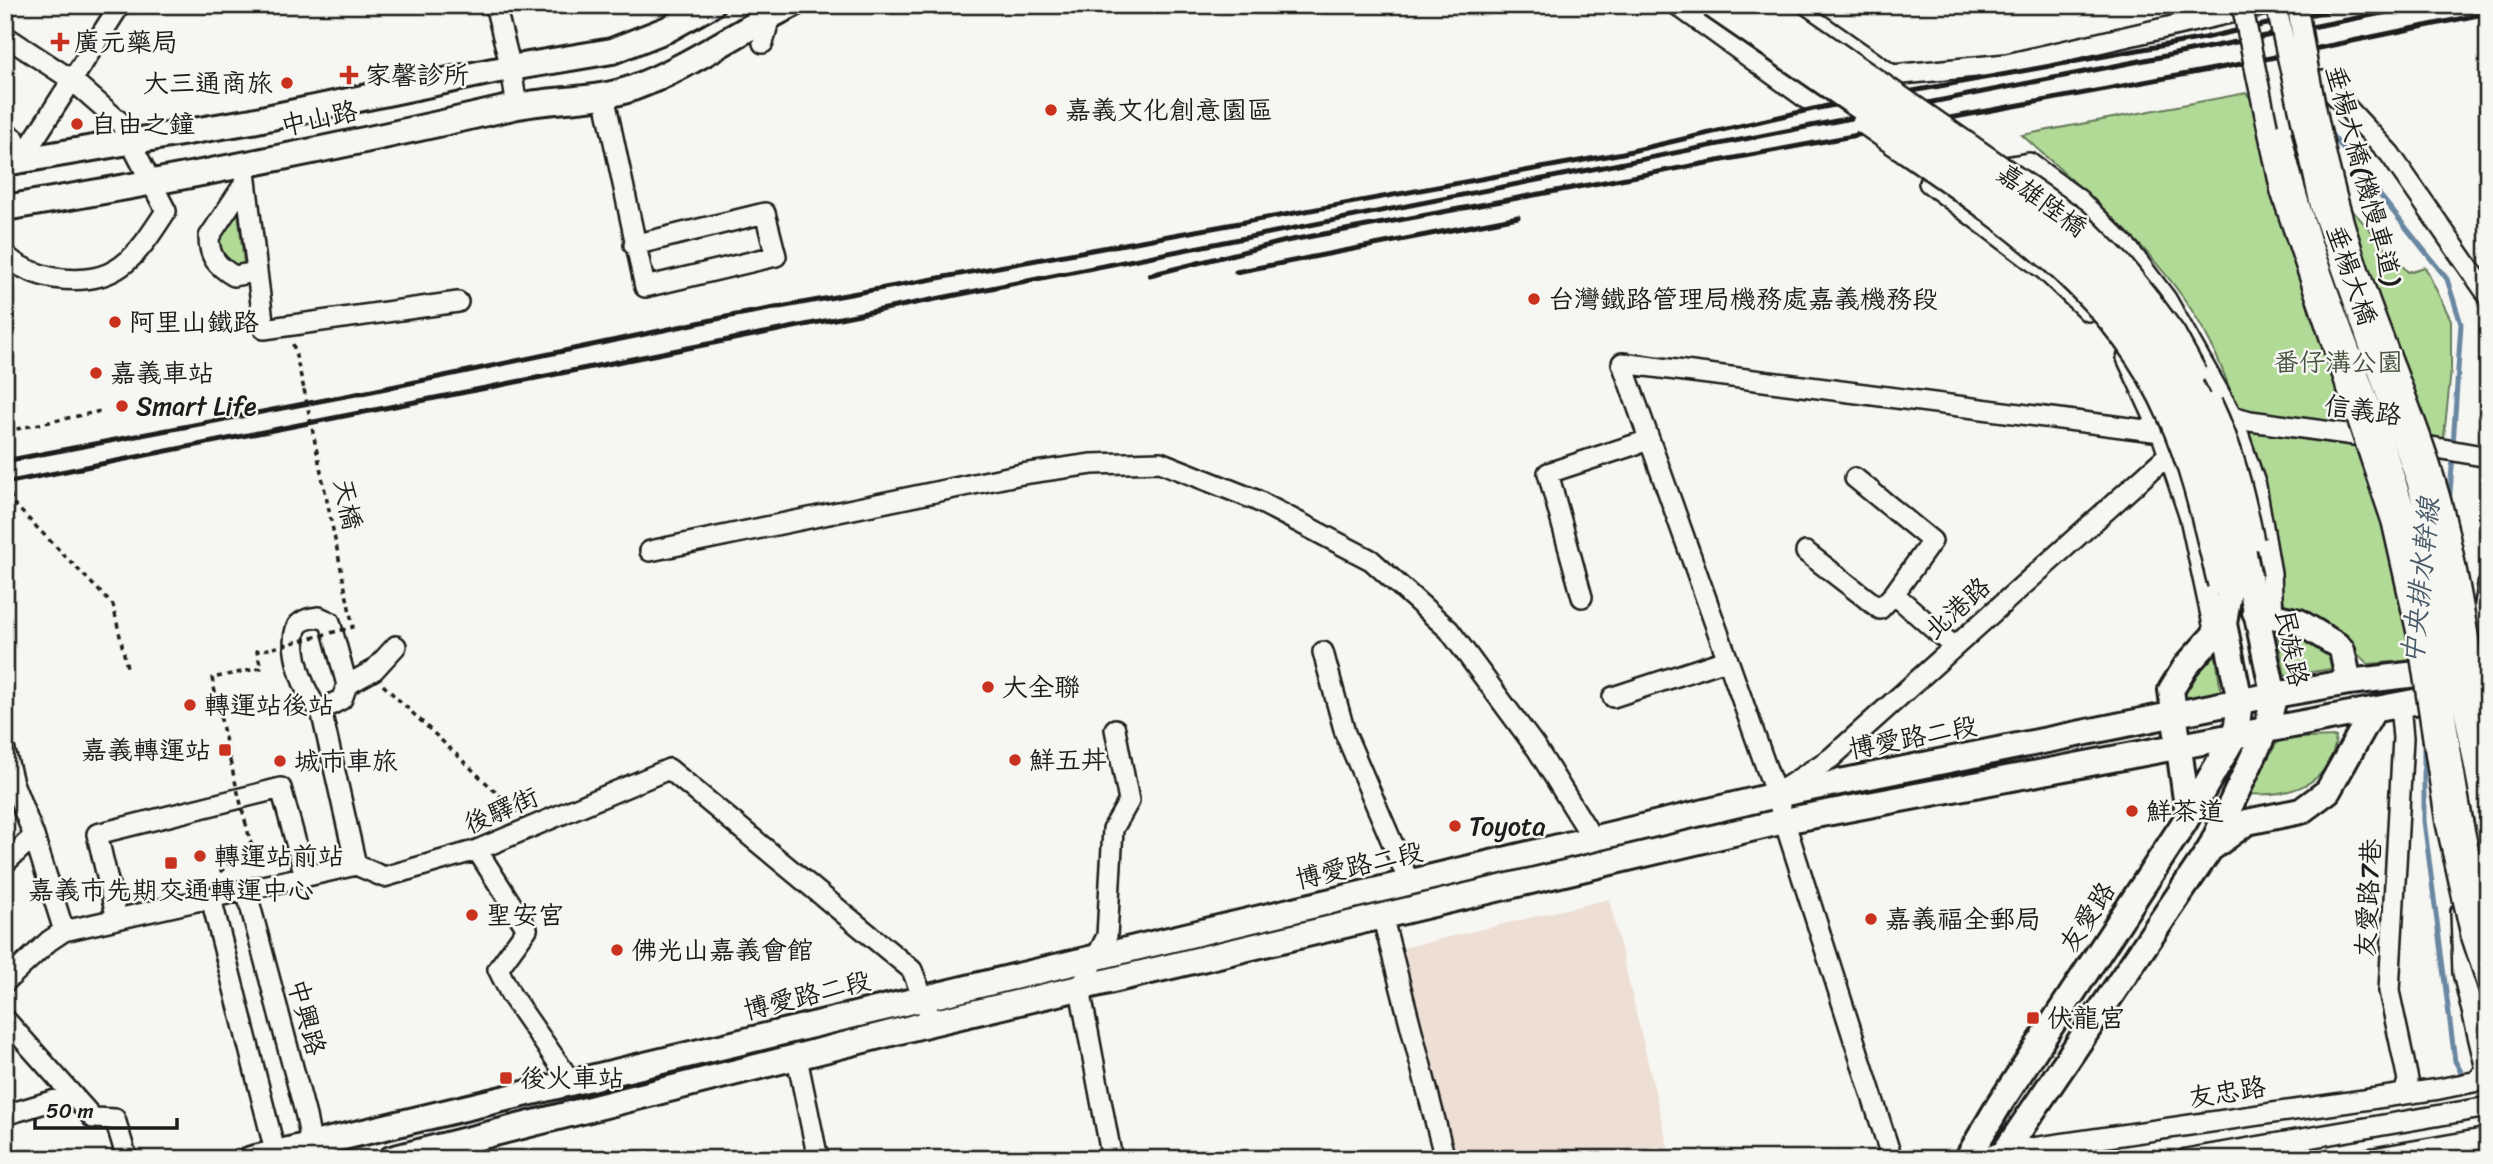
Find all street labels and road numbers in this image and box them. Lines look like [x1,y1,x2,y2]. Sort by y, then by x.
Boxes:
street label: 垂楊大橋(機慢車道) [2320,62,2408,288]
street label: 中山路 [276,87,362,149]
street label: 嘉雄陸橋 [1986,151,2098,249]
street label: 垂楊大橋 [2320,221,2384,329]
street label: 信義路 [2321,382,2405,438]
street label: 天橋 [320,474,376,534]
street label: 北港路 [1913,565,2001,651]
street label: 民族路 [2262,605,2322,691]
street label: 博愛路二段 [1845,702,1981,772]
street label: 後驛街 [456,774,546,846]
street label: 博愛路二段 [1290,828,1428,902]
street label: 友愛路7巷 [2342,837,2394,959]
street label: 友愛路 [2046,872,2128,962]
street label: 博愛路二段 [738,957,876,1033]
street label: 中興路 [275,973,339,1061]
street label: 友忠路 [2185,1063,2269,1121]

